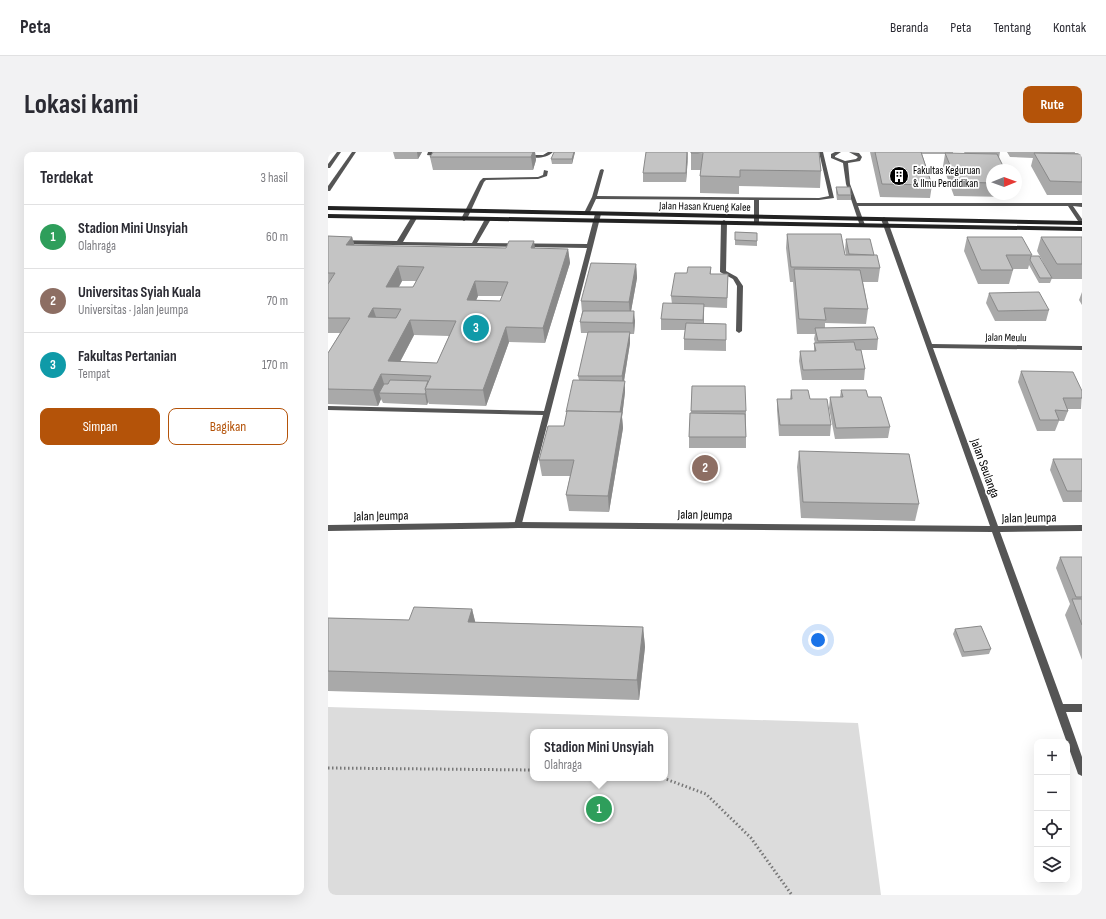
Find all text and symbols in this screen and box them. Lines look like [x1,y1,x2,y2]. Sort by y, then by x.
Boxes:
text: Peta [20,16,51,39]
text: Beranda [890,19,928,36]
text: Peta [950,19,971,36]
text: Tentang [993,19,1031,36]
text: Kontak [1053,19,1086,36]
button: Rute [1023,86,1082,123]
text: Lokasi kami [24,88,138,121]
place label: Fakultas Keguruan & Ilmu Pendidikan [913,164,980,190]
north arrow [986,164,1022,200]
building icon: Fakultas Keguruan & Ilmu Pendidikan [888,165,910,187]
text: Terdekat [40,168,93,188]
text: 3 hasil [260,170,288,186]
street label: Jalan Hasan Krueng Kalee [658,199,751,214]
text: Stadion Mini Unsyiah [78,219,188,238]
text: 1 [50,229,56,245]
text: 60 m [266,229,288,245]
text: Olahraga [78,238,116,254]
text: Universitas Syiah Kuala [78,283,201,302]
text: 2 [50,293,56,309]
text: 70 m [267,293,288,309]
text: Universitas · Jalan Jeumpa [78,302,188,318]
pin: 3 [463,313,489,343]
street label: Jalan Meulu [984,331,1027,344]
text: Fakultas Pertanian [78,347,177,366]
text: 3 [50,357,56,373]
text: 170 m [262,357,288,373]
text: Tempat [78,366,110,382]
button: Simpan [40,408,160,445]
button: Bagikan [168,408,288,445]
street label: Jalan Seulanga [967,436,1003,500]
pin: 2 [692,453,718,483]
street label: Jalan Jeumpa [676,507,733,523]
street label: Jalan Jeumpa [352,508,409,524]
street label: Jalan Jeumpa [1000,510,1057,526]
your location [808,630,828,650]
popup [530,729,668,781]
text: Stadion Mini Unsyiah [544,738,654,757]
map controls [1034,739,1070,883]
button: + [1034,739,1070,775]
text: Olahraga [544,757,582,773]
button: − [1034,775,1070,811]
pin: 1 [586,794,612,824]
button: locate [1034,811,1070,847]
button: layers [1034,847,1070,883]

